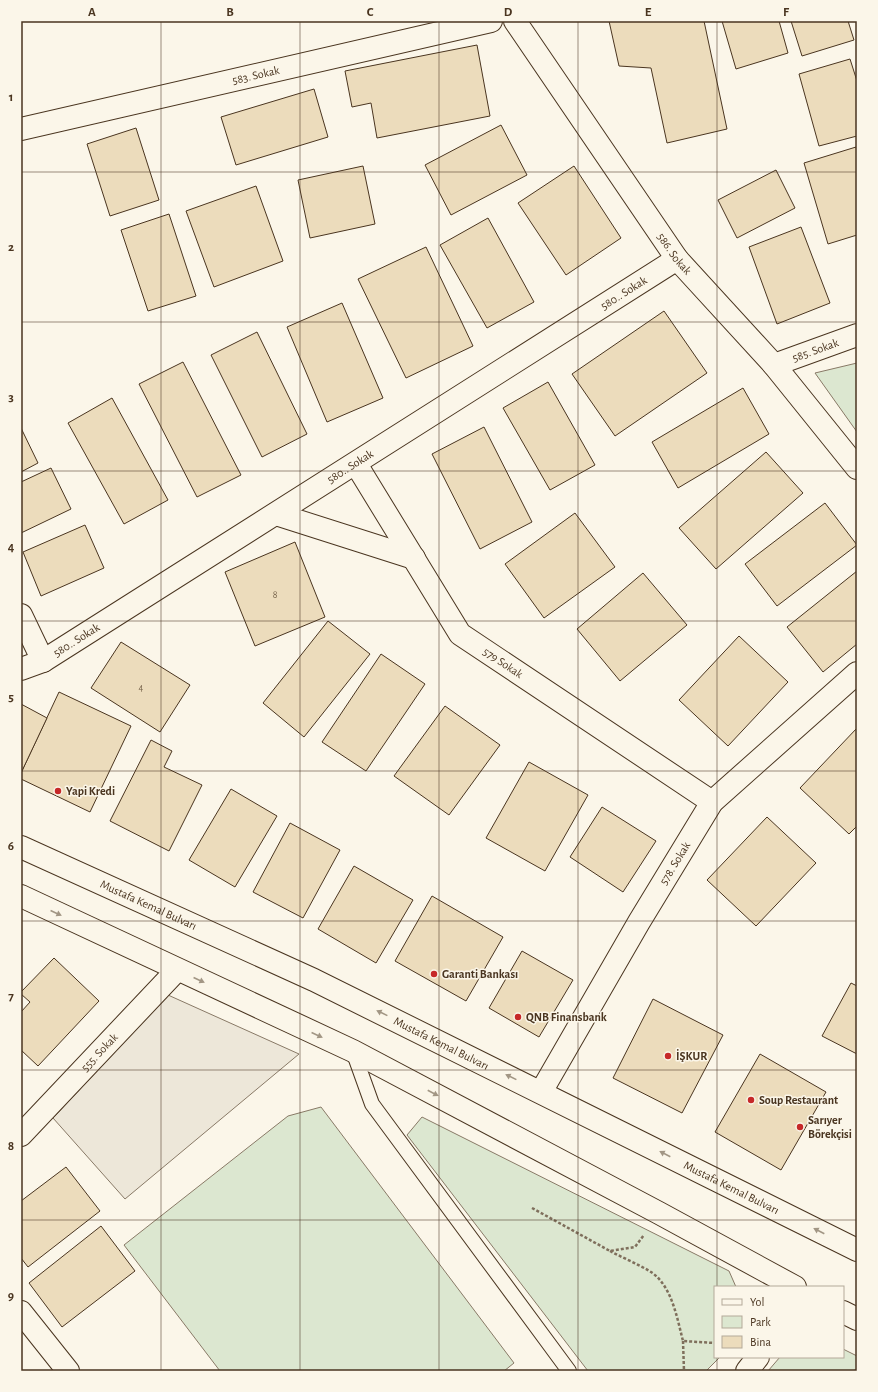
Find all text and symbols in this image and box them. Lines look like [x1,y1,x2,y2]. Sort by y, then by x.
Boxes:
text: A [88,6,96,19]
text: B [226,6,234,19]
text: C [367,6,374,19]
text: D [504,6,513,19]
text: E [645,6,652,19]
text: F [783,6,790,19]
street label: 583. Sokak [231,64,281,86]
text: 1 [9,91,13,104]
street label: 586. Sokak [655,231,694,277]
text: 2 [8,241,14,254]
street label: 580.. Sokak [598,273,649,312]
street label: 585. Sokak [791,336,841,364]
text: 3 [8,391,14,404]
street label: 580.. Sokak [325,447,376,485]
text: 4 [8,541,15,554]
house number: 8 [273,590,278,600]
street label: 580.. Sokak [51,620,102,659]
street label: 579 Sokak [481,645,526,681]
house number: 4 [139,683,144,693]
text: 5 [8,691,14,704]
place label: Yapi Kredi [66,785,115,797]
marker: Yapi Kredi [53,786,63,796]
street label: 578. Sokak [657,839,693,887]
text: 6 [8,840,14,853]
street label: Mustafa Kemal Bulvarı [98,878,199,932]
one-way arrow [51,910,62,916]
place label: Garanti Bankası [442,968,518,980]
marker: Garanti Bankası [429,969,439,979]
one-way arrow [194,977,205,983]
text: 7 [8,990,14,1003]
one-way arrow [376,1010,388,1016]
place label: QNB Finansbank [526,1011,607,1024]
marker: QNB Finansbank [513,1012,523,1022]
street label: Mustafa Kemal Bulvarı [392,1015,491,1072]
street label: 555. Sokak [79,1030,120,1074]
one-way arrow [312,1032,323,1038]
place label: İŞKUR [676,1049,707,1062]
marker: İŞKUR [663,1051,673,1061]
one-way arrow [505,1074,517,1080]
one-way arrow [427,1090,439,1097]
place label: Soup Restaurant [759,1094,838,1106]
marker: Soup Restaurant [746,1095,756,1105]
place label: Sarıyer Börekçisi [808,1114,852,1140]
marker: Sarıyer Börekçisi [795,1122,805,1132]
text: 8 [8,1140,14,1153]
one-way arrow [659,1151,671,1157]
street label: Mustafa Kemal Bulvarı [682,1159,781,1216]
one-way arrow [813,1228,824,1234]
legend [714,1286,844,1358]
text: 9 [8,1290,14,1303]
text: Yol [750,1296,764,1308]
text: Park [750,1316,771,1328]
text: Bina [750,1336,772,1348]

